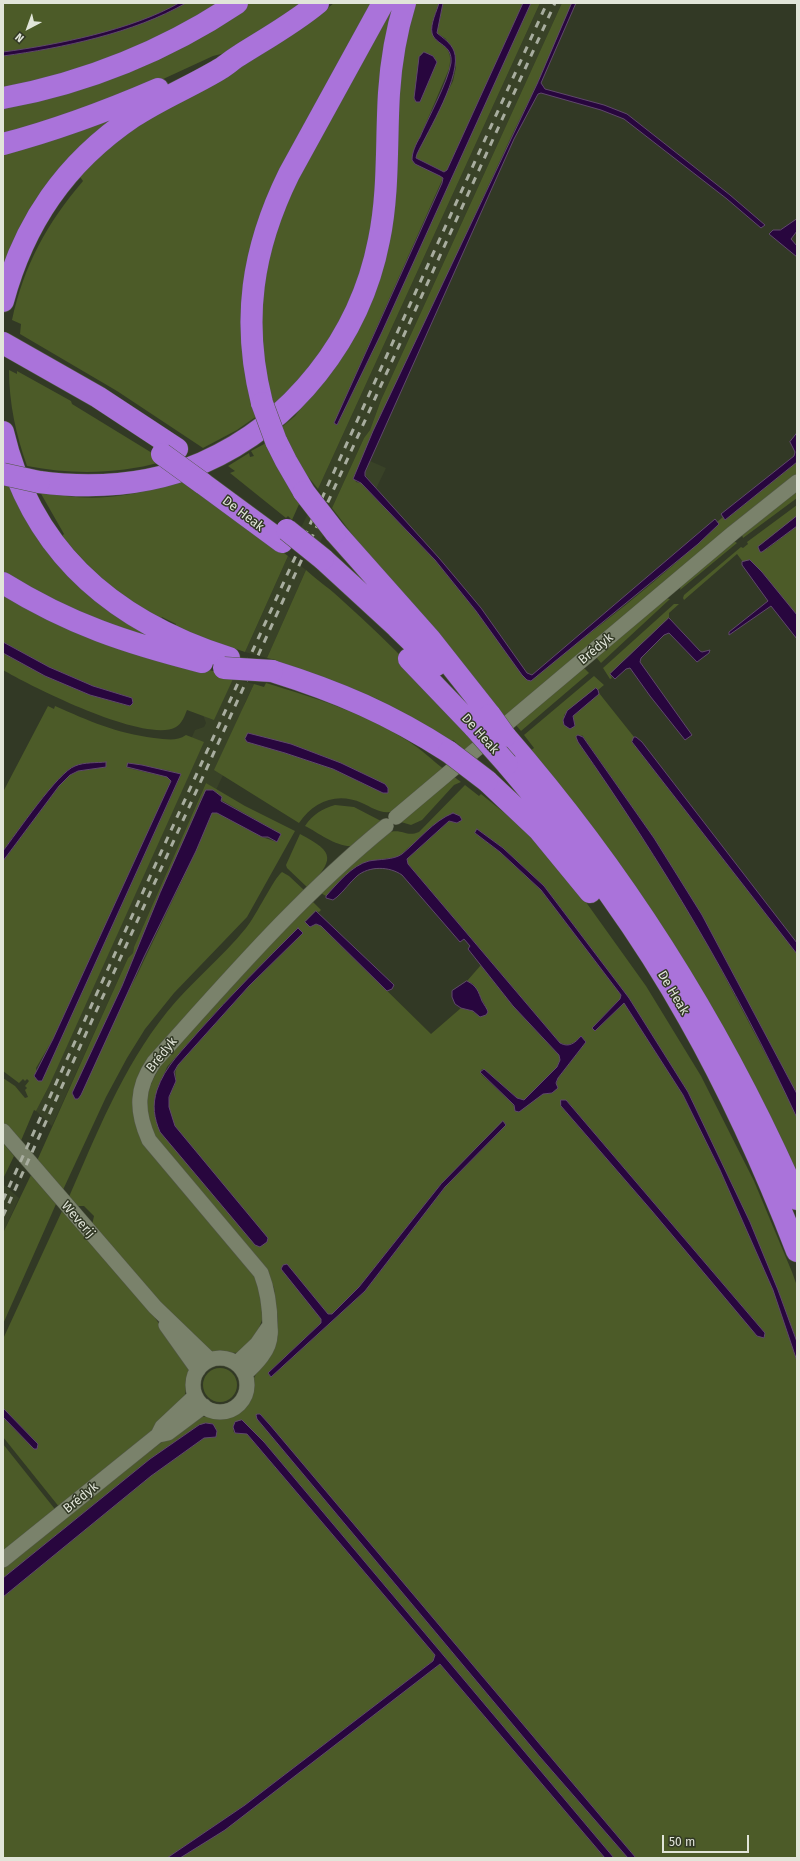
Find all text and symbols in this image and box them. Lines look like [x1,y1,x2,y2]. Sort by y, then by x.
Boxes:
north arrow [8,8,48,48]
text: N [13,30,27,45]
street label: De Heak [219,493,267,535]
street label: Brédyk [575,630,617,668]
street label: De Heak [458,711,502,757]
street label: De Heak [654,968,692,1018]
street label: Brédyk [143,1034,181,1076]
street label: Weverij [58,1199,98,1241]
street label: Brédyk [60,1479,102,1517]
scale bar [664,1827,751,1853]
text: 50 m [669,1835,695,1849]

